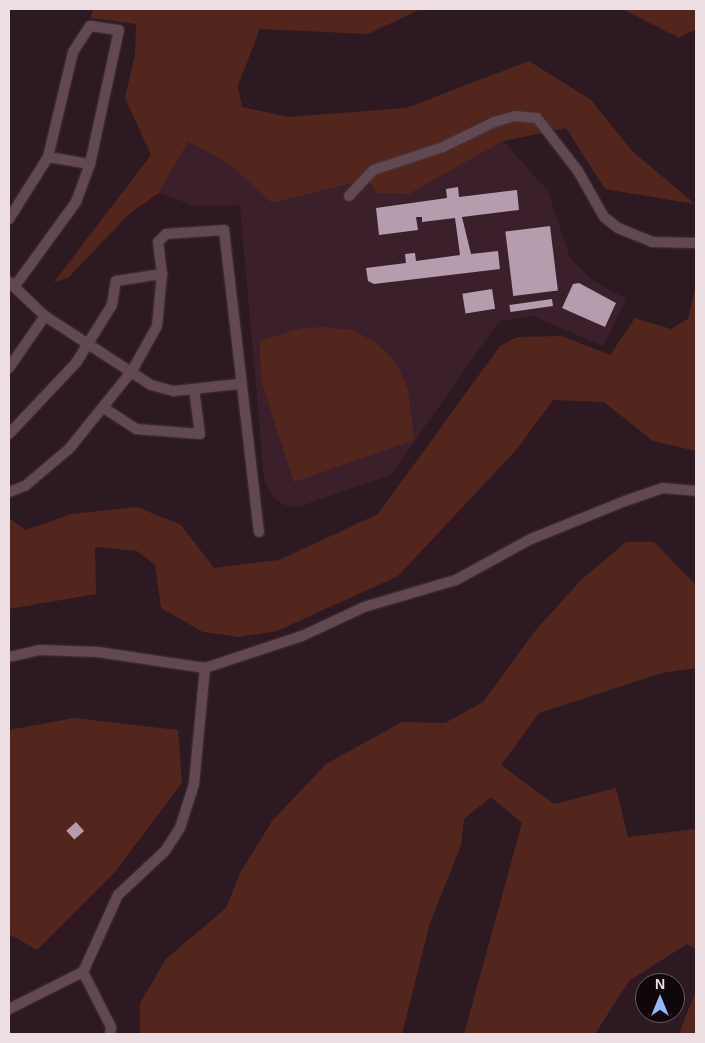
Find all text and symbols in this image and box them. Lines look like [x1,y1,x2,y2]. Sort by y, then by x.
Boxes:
north arrow [635,973,685,1023]
text: N [655,976,665,992]

